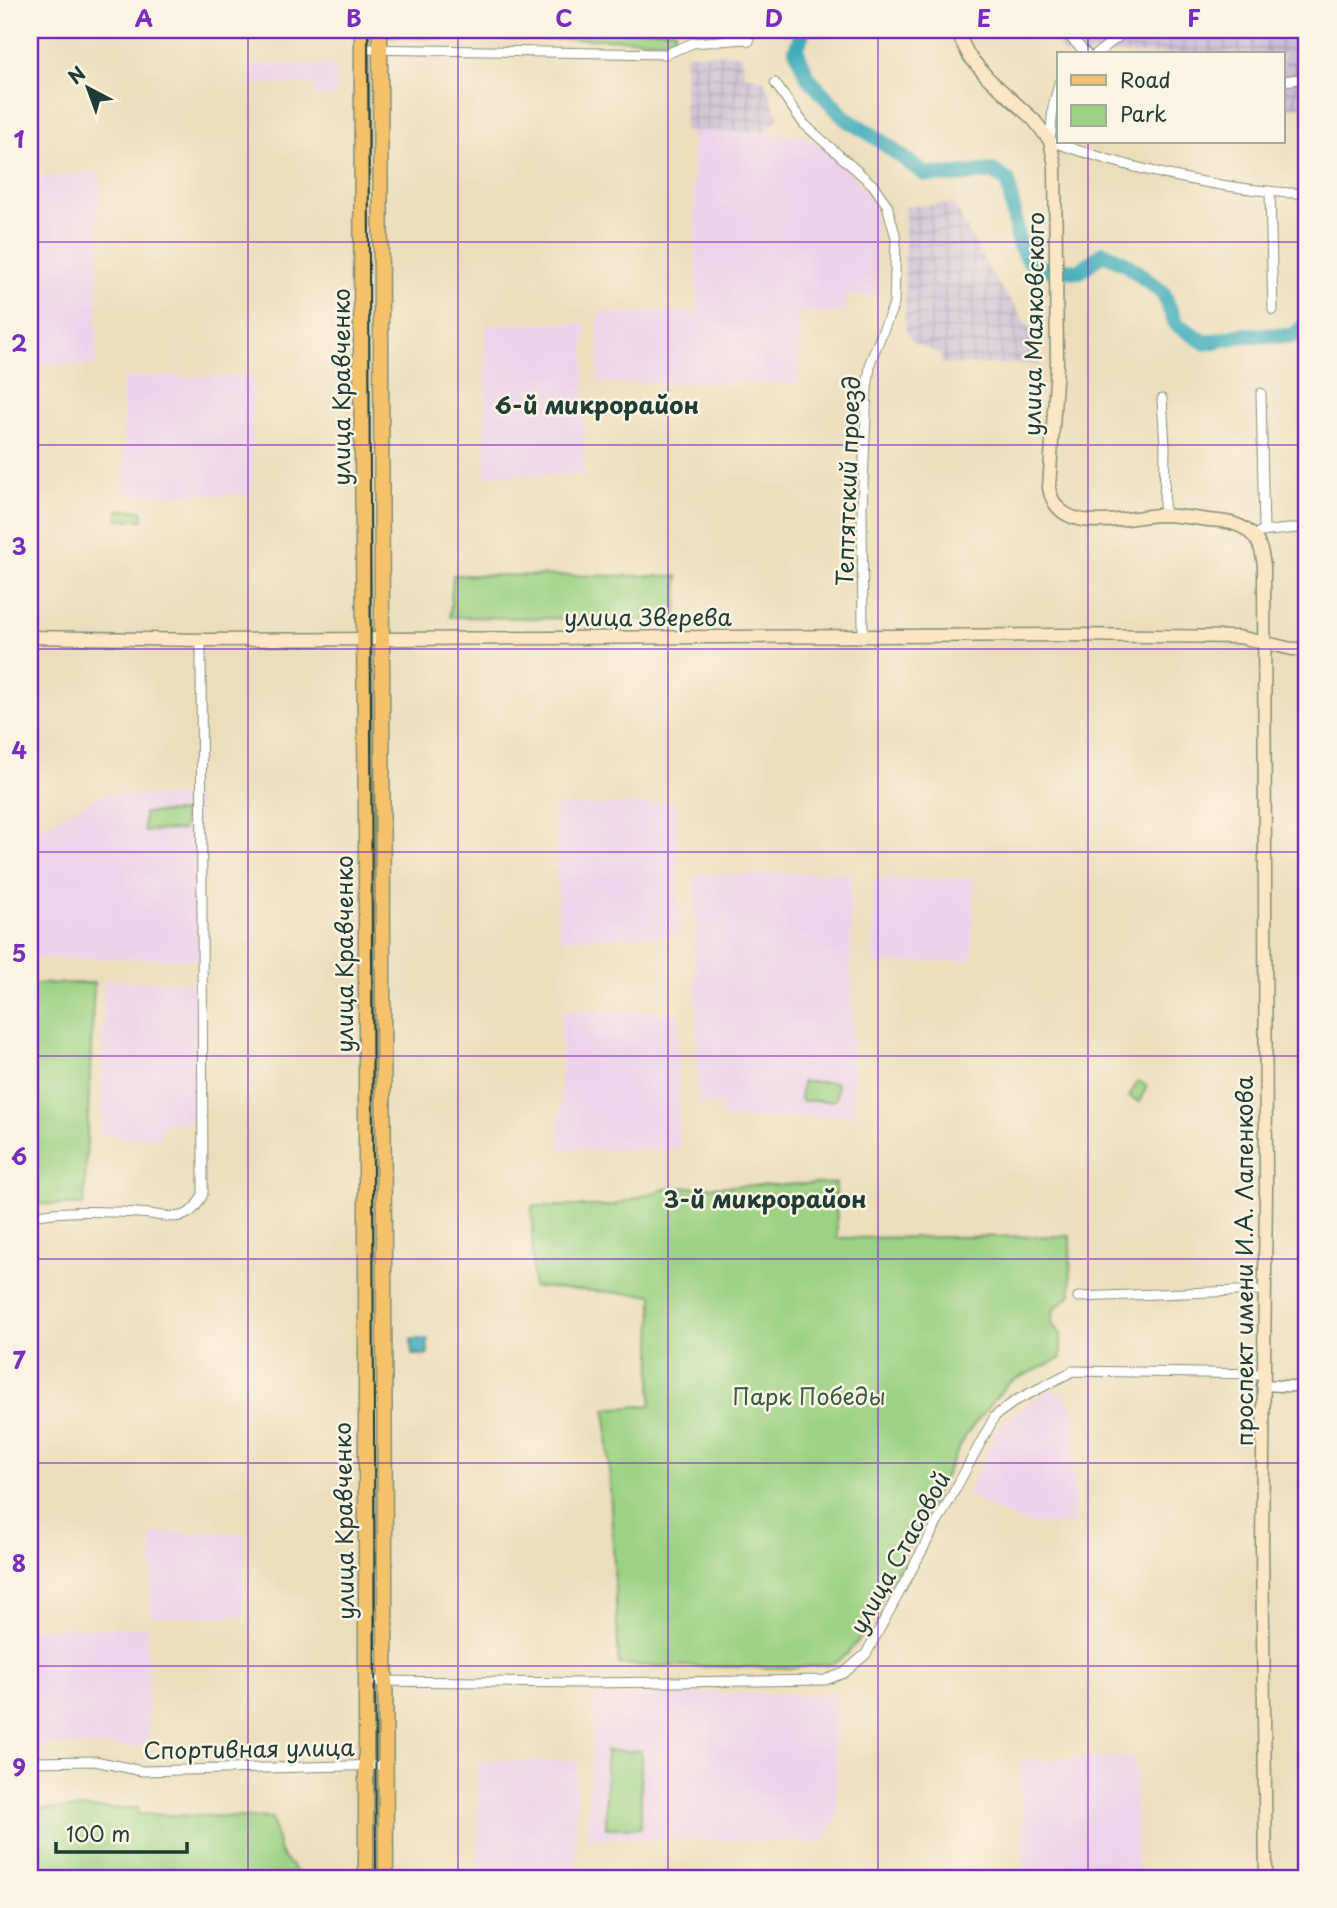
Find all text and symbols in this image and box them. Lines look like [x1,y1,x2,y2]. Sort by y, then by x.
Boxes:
text: A [135,0,153,35]
text: B [346,0,362,35]
text: C [555,0,573,35]
text: D [765,0,783,35]
text: E [977,0,991,35]
text: F [1187,0,1201,35]
north arrow [52,52,122,122]
legend [1057,52,1284,144]
text: N [61,59,91,90]
text: Road [1120,63,1171,95]
text: Park [1120,97,1167,129]
text: 1 [14,121,25,156]
street label: улица Маяковского [1014,212,1052,436]
street label: улица Кравченко [323,288,358,486]
text: 2 [11,325,27,360]
street label: Тептятский проезд [826,375,868,587]
district label: 6-й микрорайон [495,386,699,422]
text: 3 [11,528,27,563]
street label: улица Зверева [564,599,733,634]
text: 4 [11,732,27,767]
street label: улица Кравченко [326,855,361,1053]
text: 5 [12,935,26,970]
street label: проспект имени И.А. Лапенкова [1226,1075,1261,1446]
text: 6 [11,1138,27,1173]
district label: 3-й микрорайон [663,1180,867,1216]
text: 7 [12,1342,26,1377]
park label: Парк Победы [732,1378,886,1413]
street label: улица Кравченко [324,1422,362,1620]
street label: улица Стасовой [840,1464,958,1640]
text: 8 [12,1545,26,1580]
street label: Спортивная улица [143,1729,355,1767]
text: 9 [12,1749,26,1784]
scale bar [56,1810,187,1854]
text: 100 m [66,1817,130,1849]

